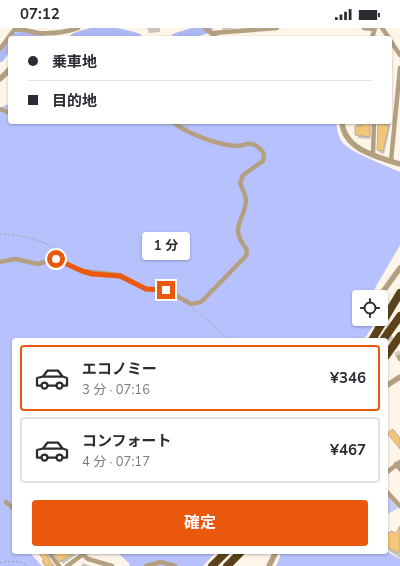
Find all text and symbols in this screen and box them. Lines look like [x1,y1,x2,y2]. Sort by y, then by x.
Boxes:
text: 07:12 [20,4,60,24]
text: 乗車地 [52,52,97,72]
text: 目的地 [52,91,97,111]
callout: 1 分 [142,232,190,260]
text: 1 分 [154,237,178,255]
route start [47,250,65,268]
route end [157,281,175,299]
map controls [352,290,388,326]
button: locate [352,290,388,326]
text: エコノミー [82,359,157,379]
icon: car [34,360,70,396]
text: ¥346 [330,368,366,388]
text: 3 分 · 07:16 [82,381,150,399]
text: コンフォート [82,431,172,451]
icon: car [34,432,70,468]
text: ¥467 [330,440,366,460]
text: 4 分 · 07:17 [82,453,150,471]
button: 確定 [32,500,368,546]

